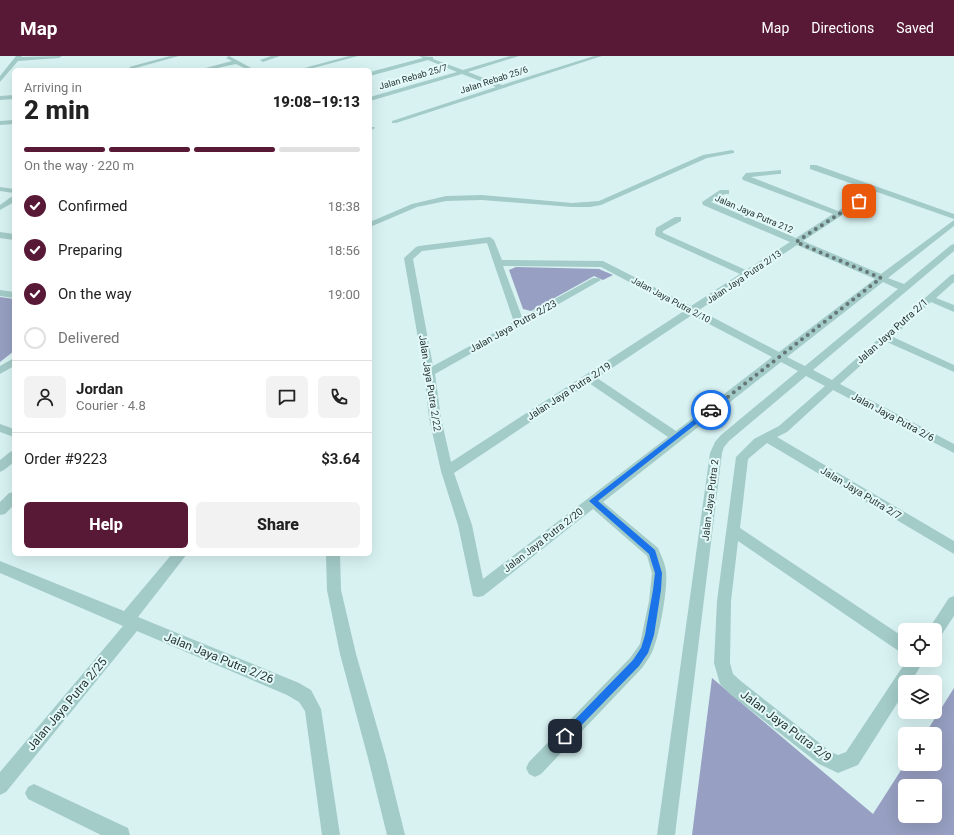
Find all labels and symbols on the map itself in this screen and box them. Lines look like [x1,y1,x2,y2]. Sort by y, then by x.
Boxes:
street label: Jalan Rebab 25/7 [378,62,448,92]
street label: Jalan Rebab 25/6 [459,64,529,96]
pin [842,184,876,218]
street label: Jalan Jaya Putra 212 [713,193,795,235]
street label: Jalan Jaya Putra 2/13 [705,248,783,306]
street label: Jalan Jaya Putra 2/10 [630,275,712,325]
street label: Jalan Jaya Putra 2/1 [854,296,930,366]
street label: Jalan Jaya Putra 2/23 [468,298,558,354]
street label: Jalan Jaya Putra 2/22 [417,334,443,432]
street label: Jalan Jaya Putra 2/19 [525,360,613,422]
courier [691,390,731,430]
street label: Jalan Jaya Putra 2/6 [850,391,936,444]
street label: Jalan Jaya Putra 2 [700,458,721,541]
street label: Jalan Jaya Putra 2/7 [819,465,904,522]
street label: Jalan Jaya Putra 2/20 [501,505,585,574]
street label: Jalan Jaya Putra 2/26 [162,630,276,686]
street label: Jalan Jaya Putra 2/25 [24,654,110,753]
street label: Jalan Jaya Putra 2/9 [738,687,834,765]
pin [548,719,582,753]

